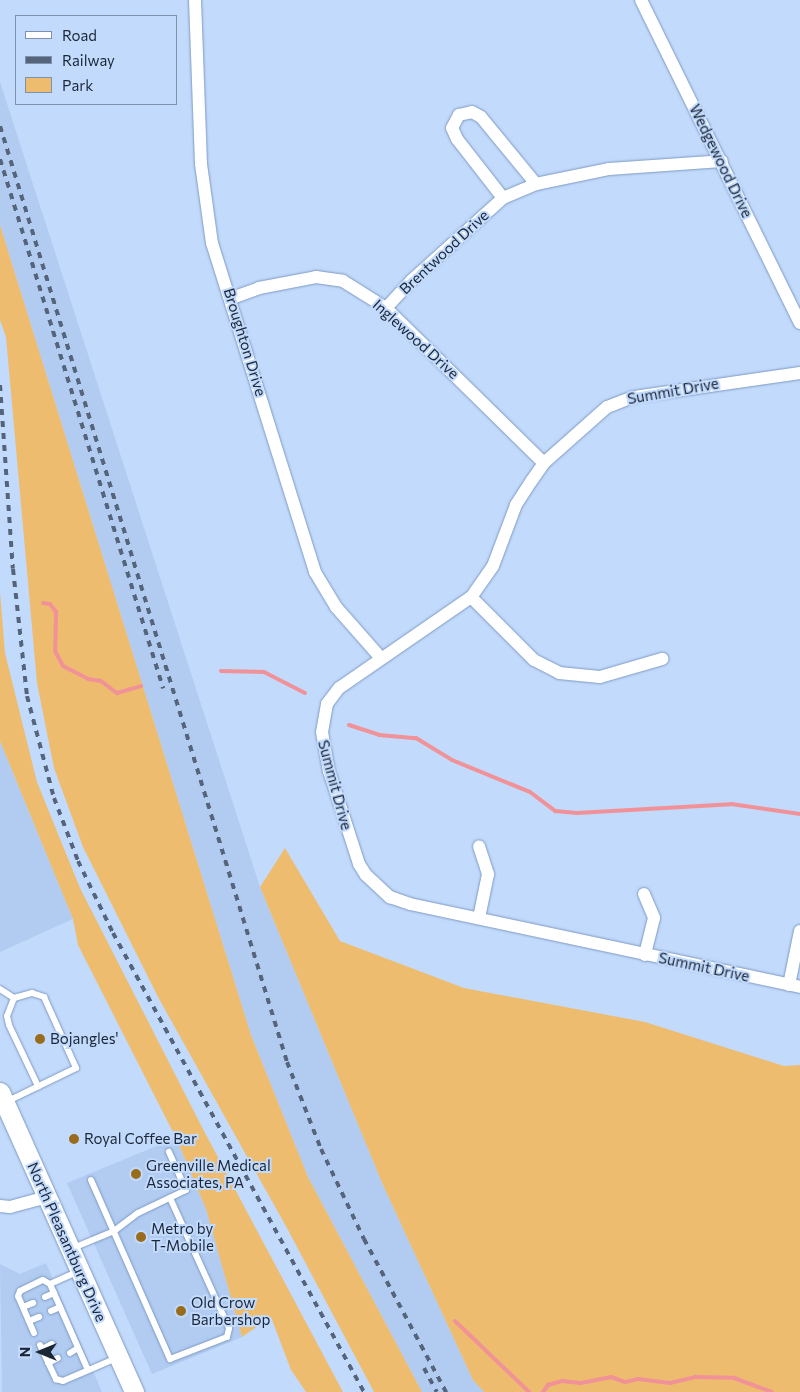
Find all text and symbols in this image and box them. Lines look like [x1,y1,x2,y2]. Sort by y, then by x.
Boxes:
legend [15,15,178,105]
text: Road [62,26,97,44]
text: Railway [62,51,115,69]
text: Park [62,76,93,94]
street label: Wedgewood Drive [686,101,756,221]
street label: Brentwood Drive [396,206,492,298]
street label: Broughton Drive [220,286,270,398]
street label: Inglewood Drive [369,296,463,382]
street label: Summit Drive [626,374,720,408]
street label: Summit Drive [314,738,356,832]
street label: Summit Drive [657,949,751,985]
place label: Bojangles' [50,1030,119,1048]
marker: Bojangles' [34,1033,46,1045]
place label: Royal Coffee Bar [84,1130,197,1148]
marker: Royal Coffee Bar [68,1133,80,1145]
place label: Greenville Medical Associates, PA [146,1156,271,1191]
street label: North Pleasantburg Drive [24,1159,110,1325]
marker: Greenville Medical Associates, PA [130,1168,142,1180]
place label: Metro by T-Mobile [151,1219,214,1254]
marker: Metro by T-Mobile [135,1231,147,1243]
place label: Old Crow Barbershop [191,1293,270,1328]
marker: Old Crow Barbershop [175,1305,187,1317]
north arrow [15,1327,65,1377]
text: N [16,1347,33,1357]

